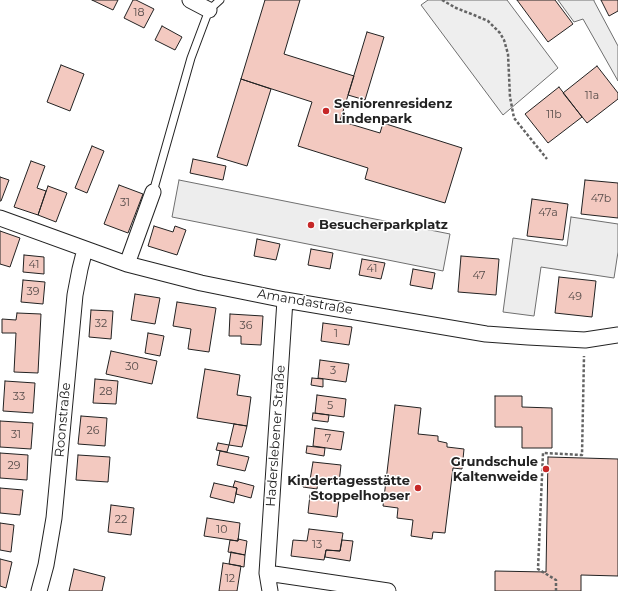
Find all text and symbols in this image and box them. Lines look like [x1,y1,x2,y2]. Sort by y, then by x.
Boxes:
house number: 18 [134,6,144,20]
house number: 11a [585,89,599,103]
place label: Seniorenresidenz Lindenpark [334,96,452,127]
marker: Seniorenresidenz Lindenpark [321,106,331,116]
house number: 11b [546,108,562,122]
house number: 47b [591,192,611,206]
house number: 31 [120,196,130,210]
house number: 47a [538,206,558,220]
place label: Besucherparkplatz [319,217,448,233]
marker: Besucherparkplatz [306,220,316,230]
house number: 41 [29,258,39,272]
house number: 41 [367,262,377,276]
house number: 47 [472,269,486,283]
house number: 39 [27,285,39,299]
street label: Amandastraße [256,286,354,318]
house number: 49 [568,290,582,304]
house number: 32 [95,317,107,331]
house number: 36 [240,319,252,333]
house number: 1 [334,327,338,341]
house number: 30 [125,360,139,374]
house number: 3 [330,364,336,378]
street label: Haderslebener Straße [263,365,289,507]
street label: Roonstraße [52,382,74,458]
house number: 28 [99,385,113,399]
house number: 33 [13,390,25,404]
house number: 5 [327,399,333,413]
house number: 26 [87,424,99,438]
house number: 31 [11,428,21,442]
house number: 7 [325,432,331,446]
place label: Grundschule Kaltenweide [451,454,538,485]
house number: 29 [8,459,20,473]
marker: Grundschule Kaltenweide [541,464,551,474]
place label: Kindertagesstätte Stoppelhopser [287,473,410,504]
marker: Kindertagesstätte Stoppelhopser [413,483,423,493]
house number: 22 [115,513,127,527]
house number: 10 [216,523,228,537]
house number: 13 [312,538,322,552]
house number: 12 [225,572,235,586]

